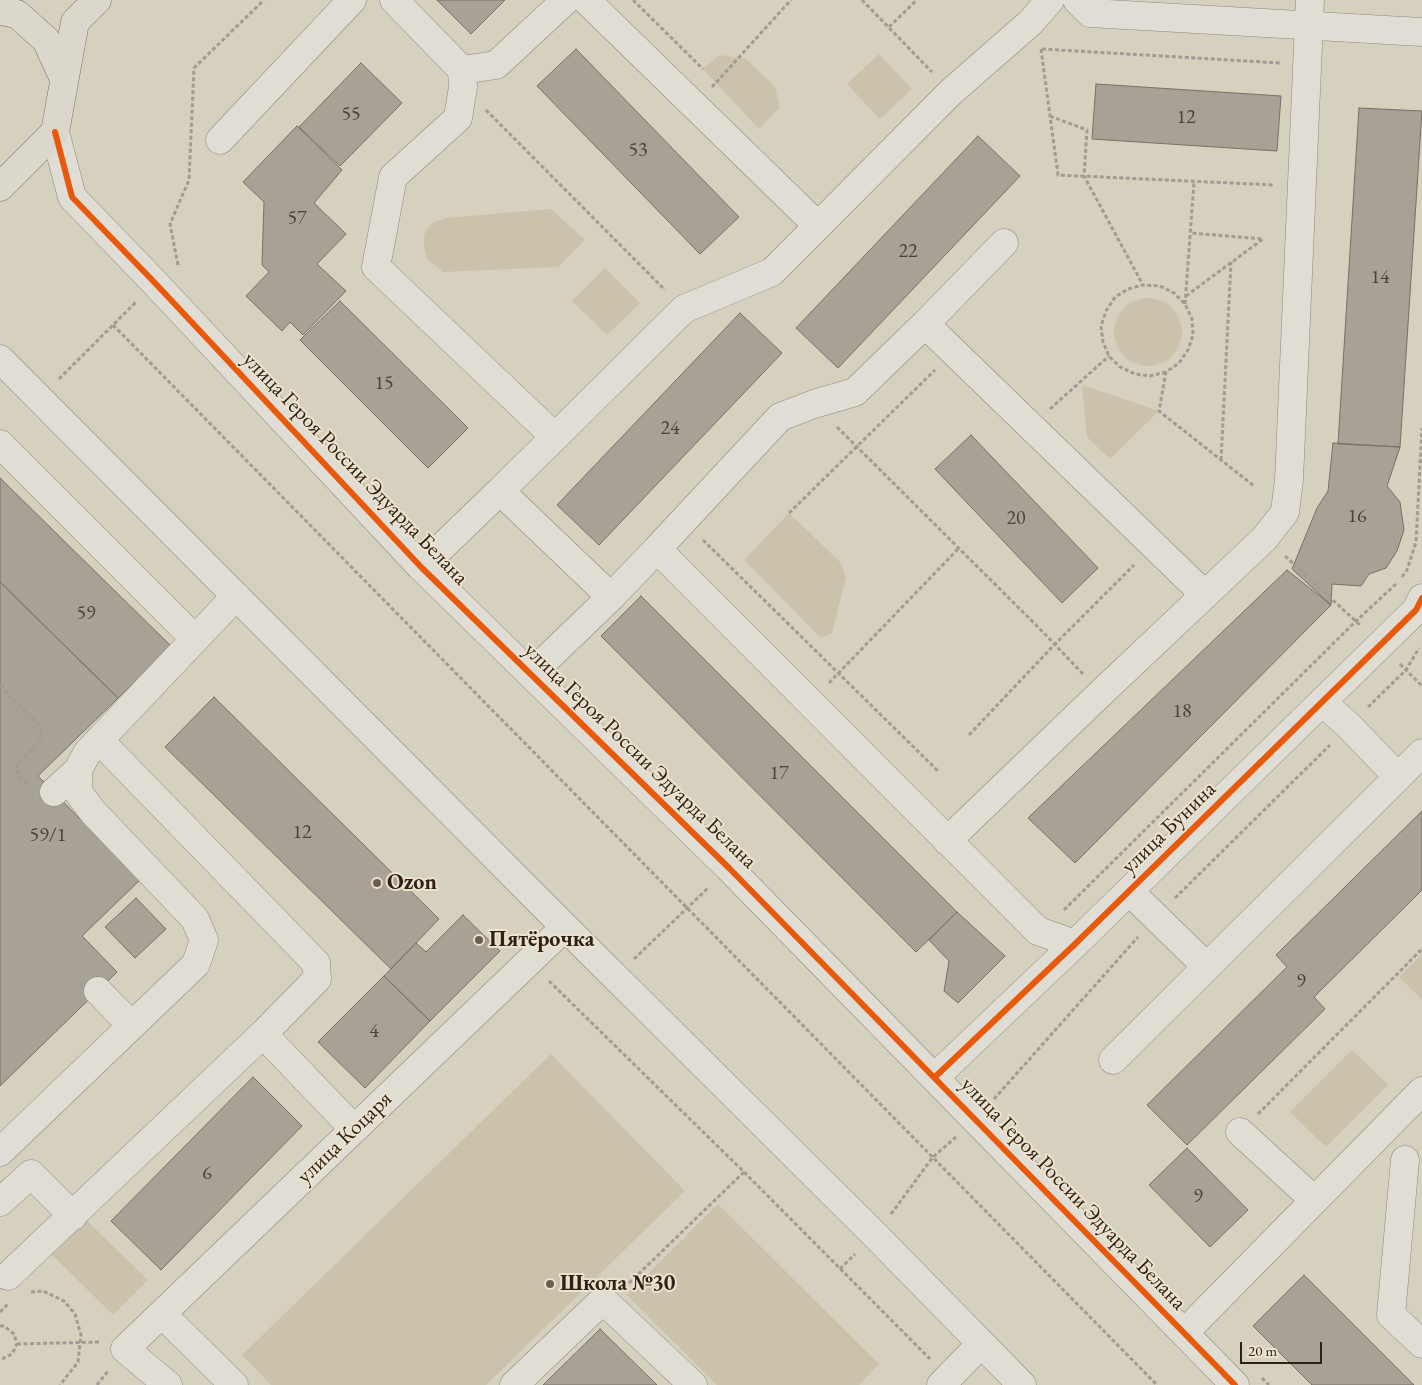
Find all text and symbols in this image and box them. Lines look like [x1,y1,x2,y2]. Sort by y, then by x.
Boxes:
house number: 55 [341,103,361,127]
house number: 12 [1176,106,1196,130]
house number: 53 [628,139,648,163]
house number: 57 [287,207,307,231]
house number: 22 [898,240,918,264]
house number: 14 [1370,266,1390,290]
street label: улица Героя России Эдуарда Белана [237,347,473,591]
house number: 15 [374,372,394,396]
house number: 24 [660,417,680,441]
house number: 16 [1347,505,1367,529]
house number: 20 [1006,507,1026,531]
house number: 59 [76,602,96,626]
street label: улица Героя России Эдуарда Белана [518,638,762,874]
house number: 18 [1172,700,1192,724]
house number: 17 [769,762,789,786]
street label: улица Бунина [1116,776,1222,880]
house number: 12 [292,821,312,845]
house number: 59/1 [30,824,66,848]
place label: Ozon [387,870,437,896]
marker: Ozon [371,877,383,889]
place label: Пятёрочка [489,927,594,953]
marker: Пятёрочка [473,934,485,946]
house number: 9 [1296,970,1306,994]
house number: 4 [369,1020,379,1044]
street label: улица Героя России Эдуарда Белана [955,1072,1191,1316]
street label: улица Коцаря [292,1086,398,1190]
house number: 6 [202,1162,212,1186]
house number: 9 [1193,1185,1203,1209]
place label: Школа №30 [560,1271,675,1297]
marker: Школа №30 [544,1278,556,1290]
scale bar [1242,1332,1324,1364]
text: 20 m [1248,1341,1277,1360]

